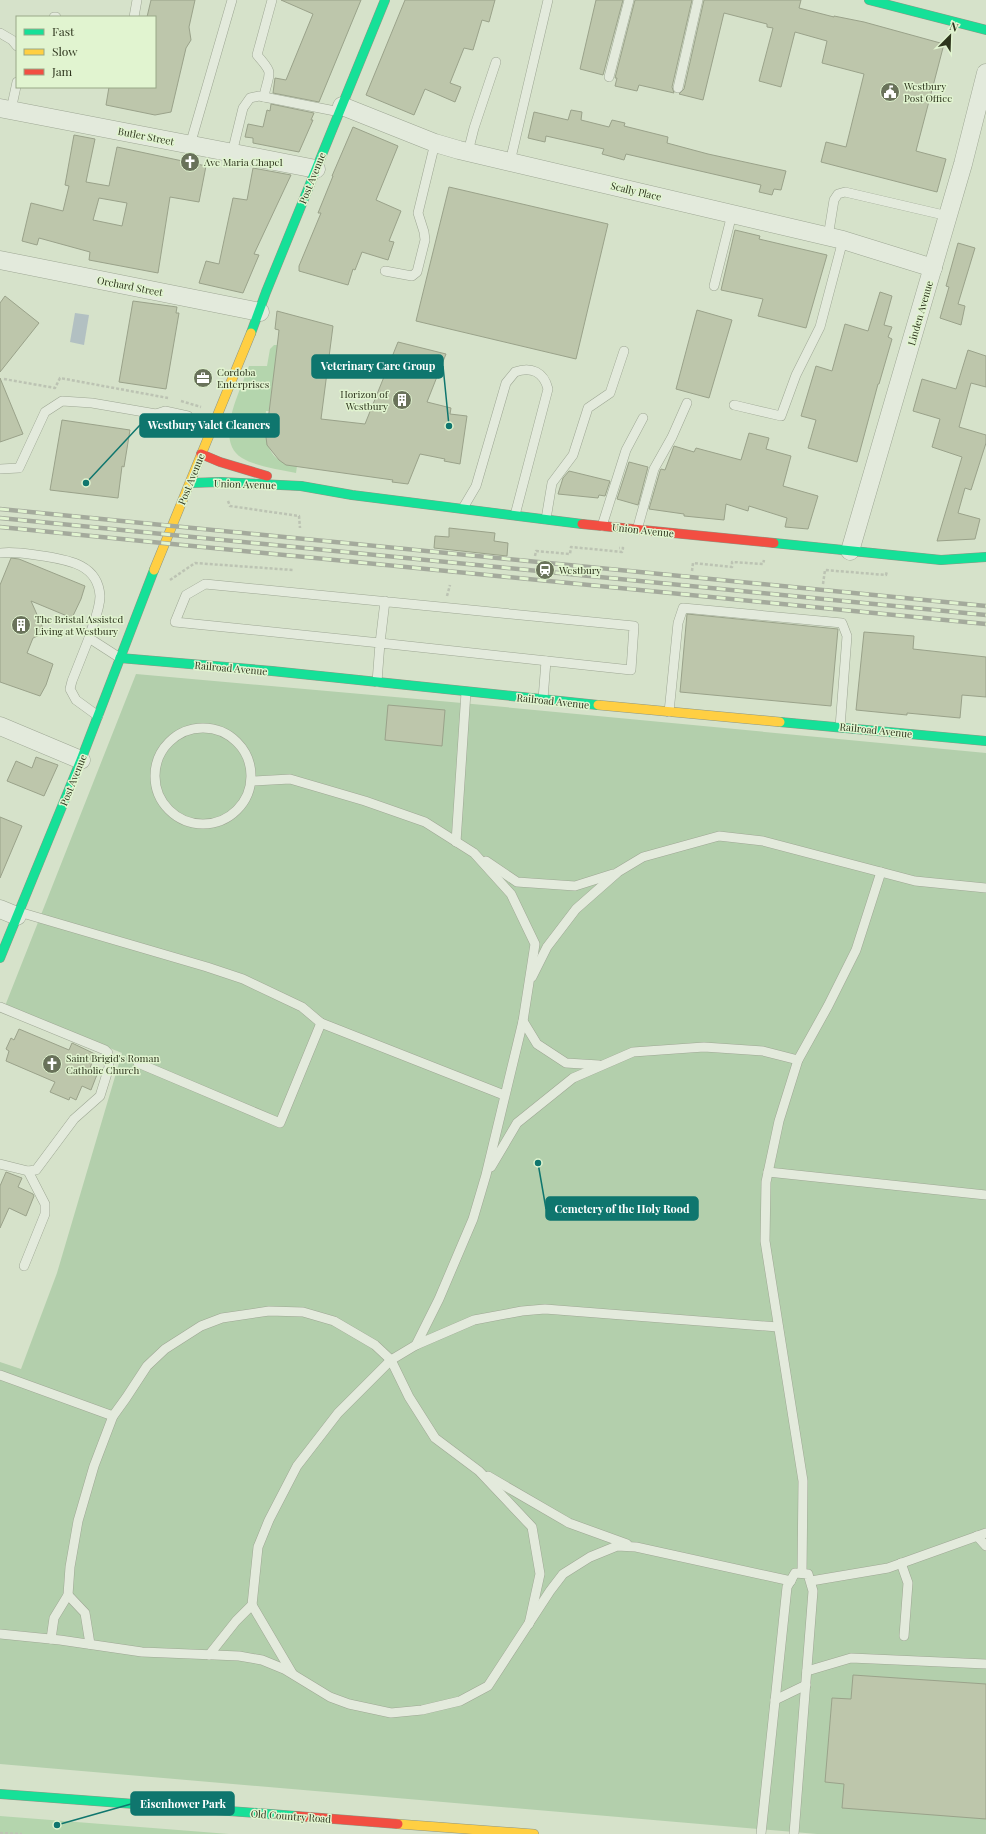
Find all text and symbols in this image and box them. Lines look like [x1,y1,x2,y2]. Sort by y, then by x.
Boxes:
legend [16,16,156,88]
north arrow [930,16,970,56]
text: N [948,18,961,35]
text: Fast [52,23,75,39]
text: Slow [52,43,78,59]
text: Jam [51,63,73,79]
place label: Westbury Post Office [903,79,952,105]
public building icon: Westbury Post Office [879,81,901,103]
street label: Butler Street [117,124,176,148]
street label: Post Avenue [295,150,329,206]
church icon: Ave Maria Chapel [179,151,201,173]
place label: Ave Maria Chapel [203,155,283,169]
street label: Scally Place [609,178,663,204]
street label: Orchard Street [96,273,165,299]
street label: Linden Avenue [904,279,936,347]
callout: Veterinary Care Group [312,355,443,378]
text: Veterinary Care Group [320,358,436,373]
place label: Cordoba Enterprises [217,365,269,391]
office icon: Cordoba Enterprises [192,367,214,389]
place label: Horizon of Westbury [340,387,389,413]
building icon: Horizon of Westbury [391,389,413,411]
callout: Westbury Valet Cleaners [140,414,279,437]
text: Westbury Valet Cleaners [147,417,270,432]
street label: Post Avenue [174,451,208,507]
street label: Union Avenue [214,476,276,492]
street label: Union Avenue [611,520,675,540]
station icon: Westbury [534,559,556,581]
place label: Westbury [558,563,601,577]
place label: The Bristal Assisted Living at Westbury [35,612,123,638]
building icon: The Bristal Assisted Living at Westbury [10,614,32,636]
street label: Railroad Avenue [194,658,268,678]
street label: Railroad Avenue [516,690,590,712]
street label: Railroad Avenue [839,719,913,741]
street label: Post Avenue [56,752,90,808]
place label: Saint Brigid's Roman Catholic Church [66,1051,159,1077]
church icon: Saint Brigid's Roman Catholic Church [41,1053,63,1075]
callout: Cemetery of the Holy Rood [546,1197,698,1220]
text: Cemetery of the Holy Rood [554,1201,690,1216]
callout: Eisenhower Park [131,1792,234,1815]
text: Eisenhower Park [140,1796,226,1811]
street label: Old Country Road [250,1806,332,1826]

